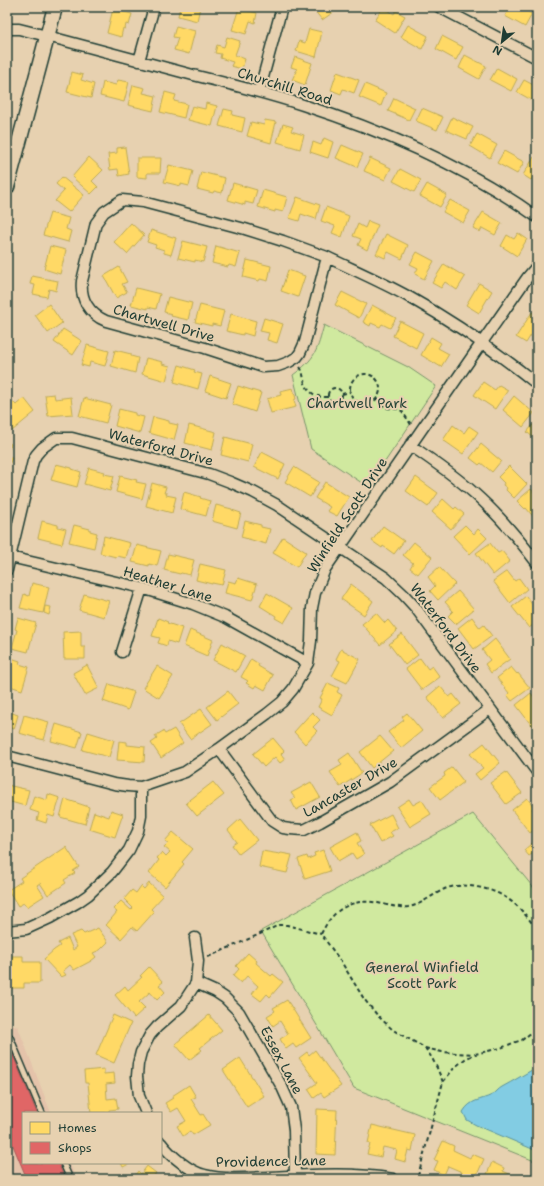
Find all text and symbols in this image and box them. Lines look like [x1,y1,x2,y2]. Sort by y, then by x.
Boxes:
north arrow [482,22,522,62]
text: N [490,41,505,59]
street label: Churchill Road [235,63,335,109]
street label: Chartwell Drive [111,300,217,346]
park label: Chartwell Park [307,394,407,412]
street label: Waterford Drive [107,424,216,470]
street label: Winfield Scott Drive [303,454,391,576]
street label: Heather Lane [121,562,215,606]
street label: Waterford Drive [406,579,486,677]
street label: Lancaster Drive [300,753,400,821]
park label: General Winfield Scott Park [365,958,479,992]
street label: Essex Lane [257,1023,307,1097]
legend [22,1112,162,1164]
text: Homes [58,1120,97,1136]
text: Shops [58,1140,92,1156]
street label: Providence Lane [216,1151,327,1171]

